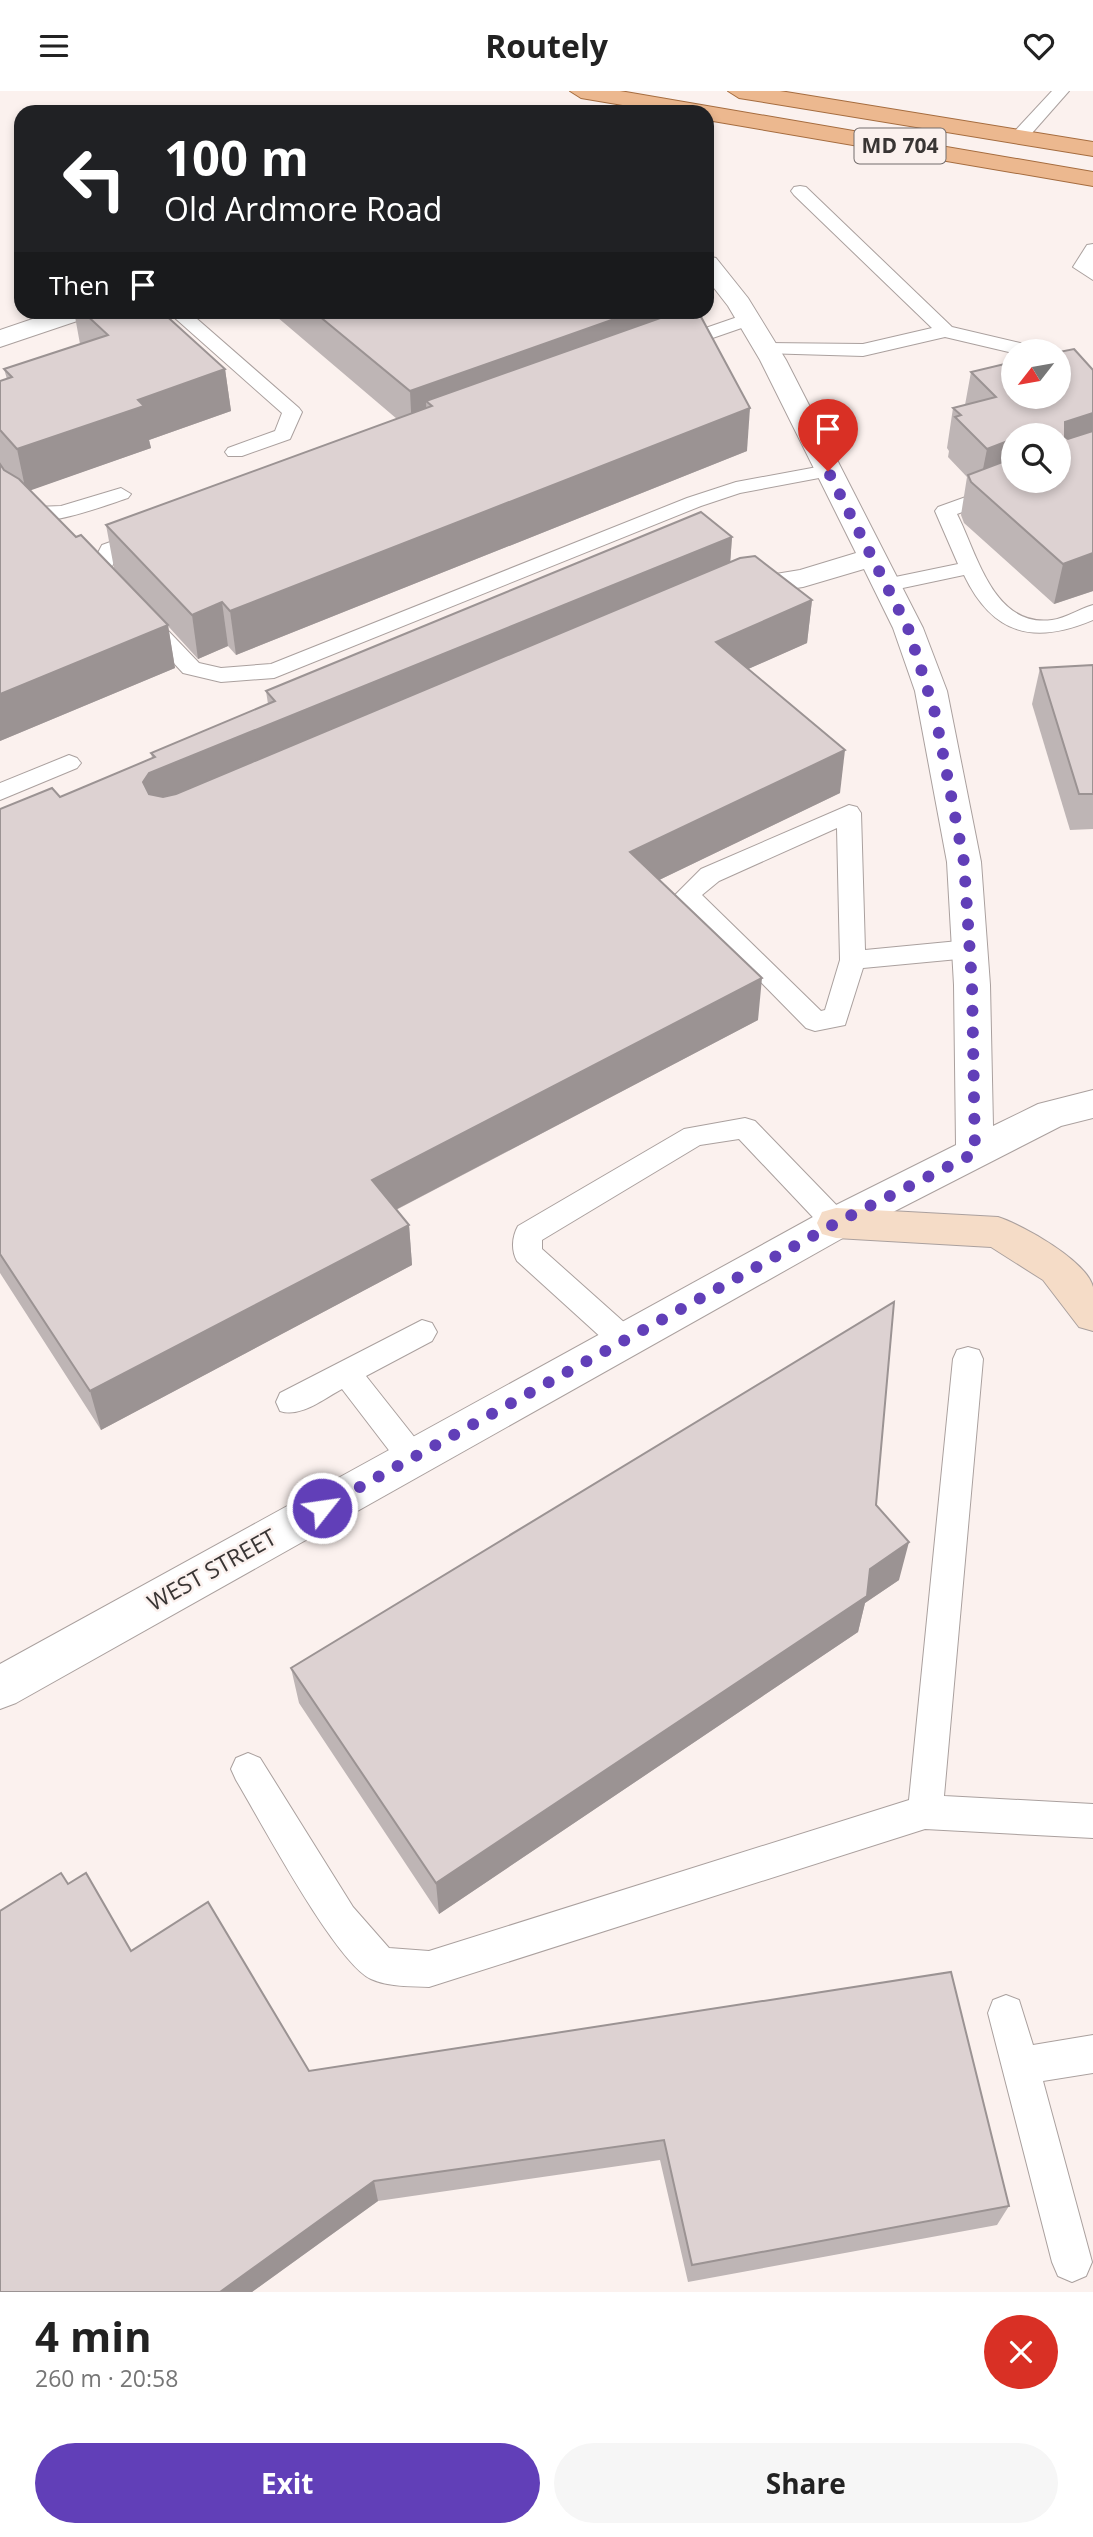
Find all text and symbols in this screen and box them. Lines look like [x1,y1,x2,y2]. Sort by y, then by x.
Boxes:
text: Routely [485,24,608,67]
icon: menu [35,27,73,65]
icon: heart [1020,27,1058,65]
text: 100 m [164,124,309,190]
road number: MD 704 [855,129,946,163]
icon: left [49,133,140,224]
text: Old Ardmore Road [164,187,442,230]
icon: arrive [124,266,162,304]
text: Then [49,267,110,303]
north arrow [1001,339,1071,409]
map controls [1001,339,1071,493]
pin [798,399,858,471]
icon: arrive [809,410,847,448]
button: search [1001,423,1071,493]
position arrow [285,1471,359,1545]
street label: WEST STREET [141,1520,282,1618]
text: 4 min [35,2307,152,2364]
button: close [984,2315,1058,2389]
text: 260 m · 20:58 [35,2362,178,2394]
button: Exit [35,2443,540,2523]
button: Share [554,2443,1058,2523]

